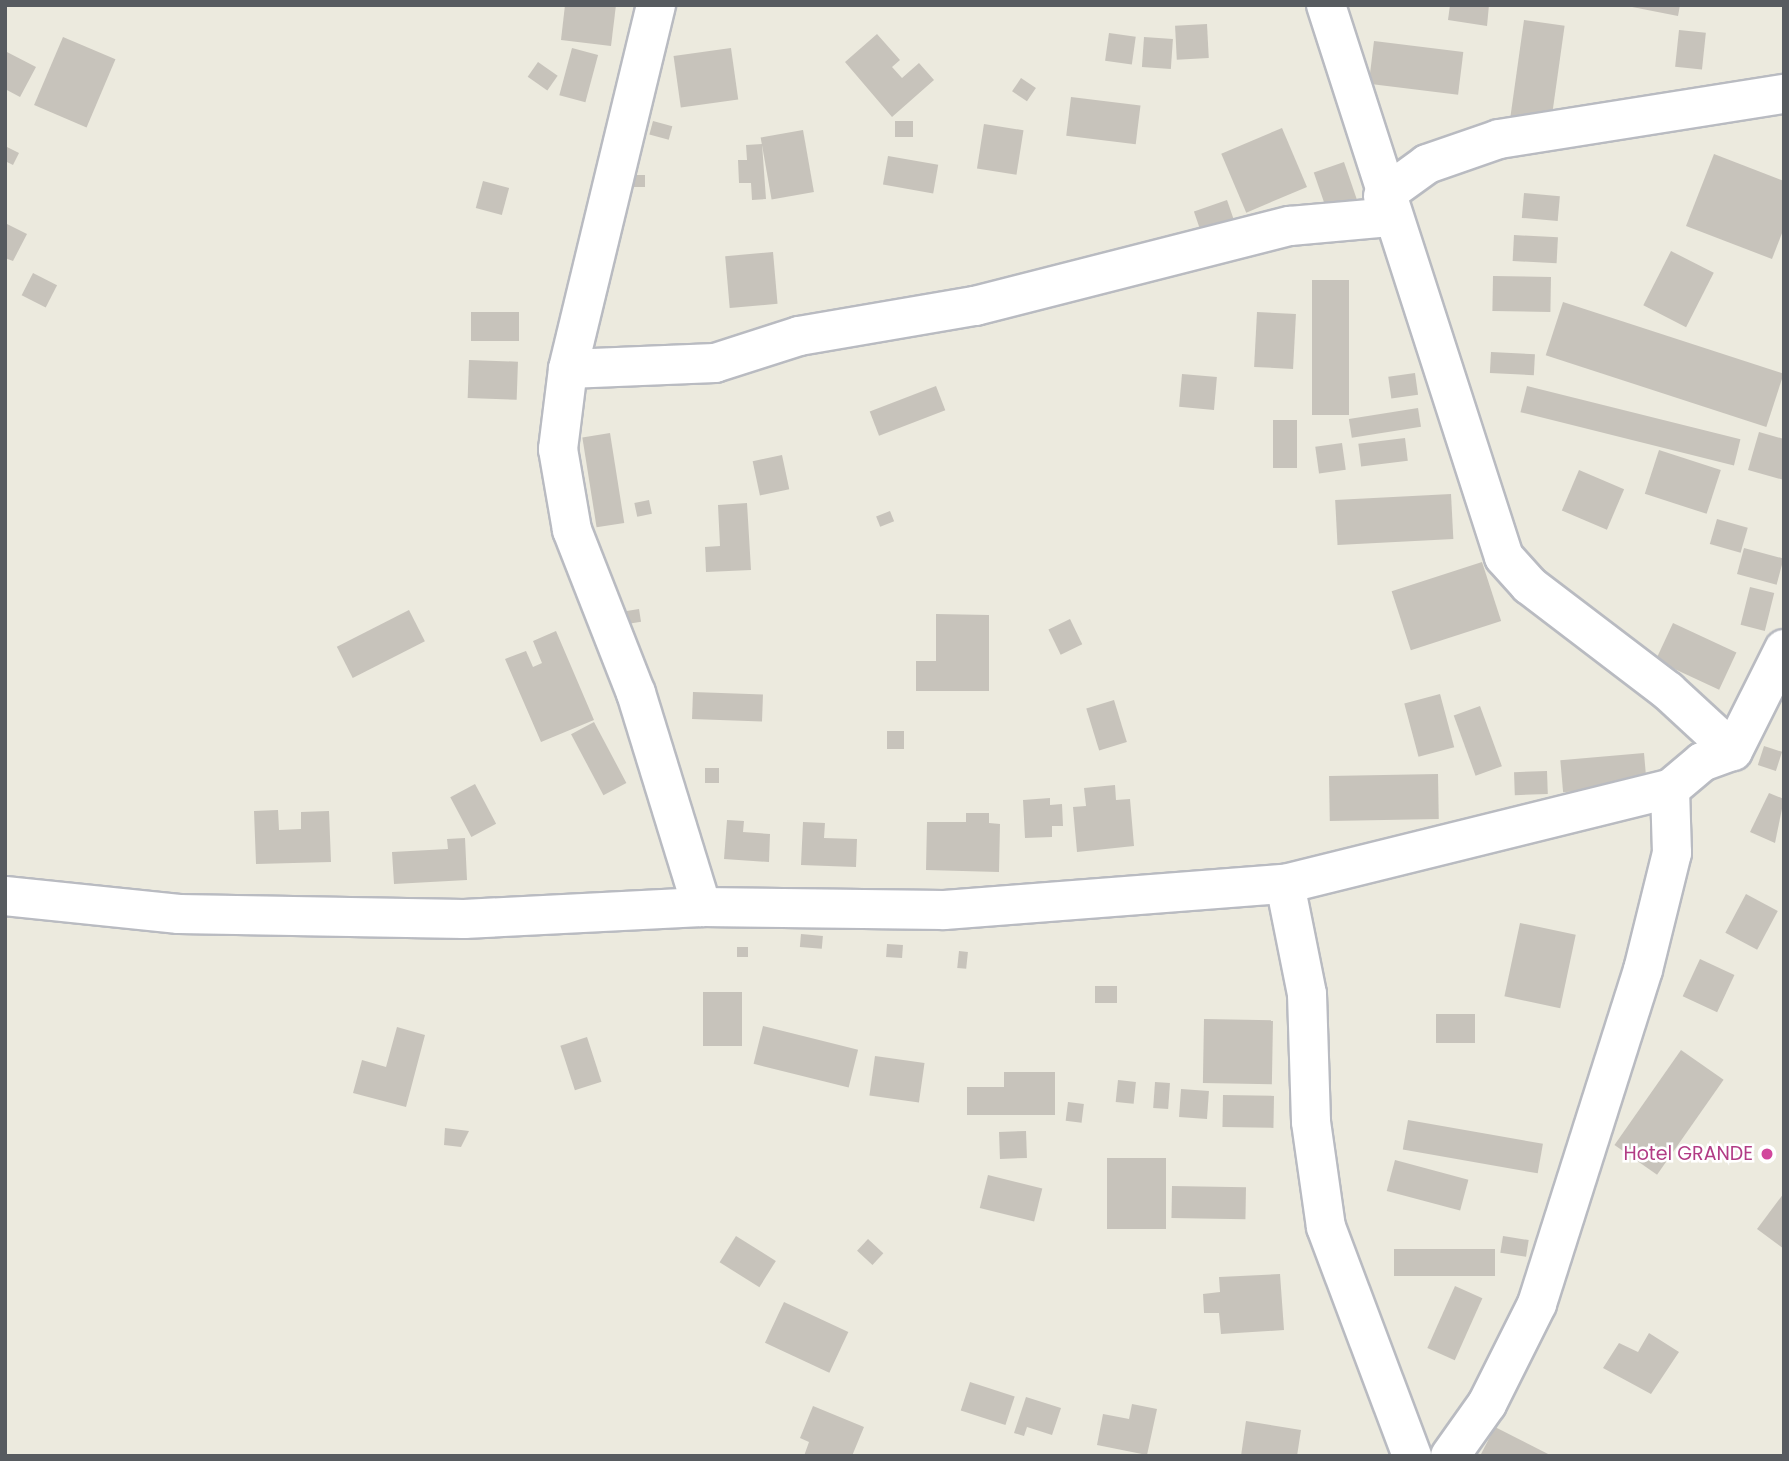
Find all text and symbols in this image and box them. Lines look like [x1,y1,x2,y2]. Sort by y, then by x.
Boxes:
place label: Hotel GRANDE [1624,1143,1753,1165]
marker: Hotel GRANDE [1759,1146,1775,1162]

